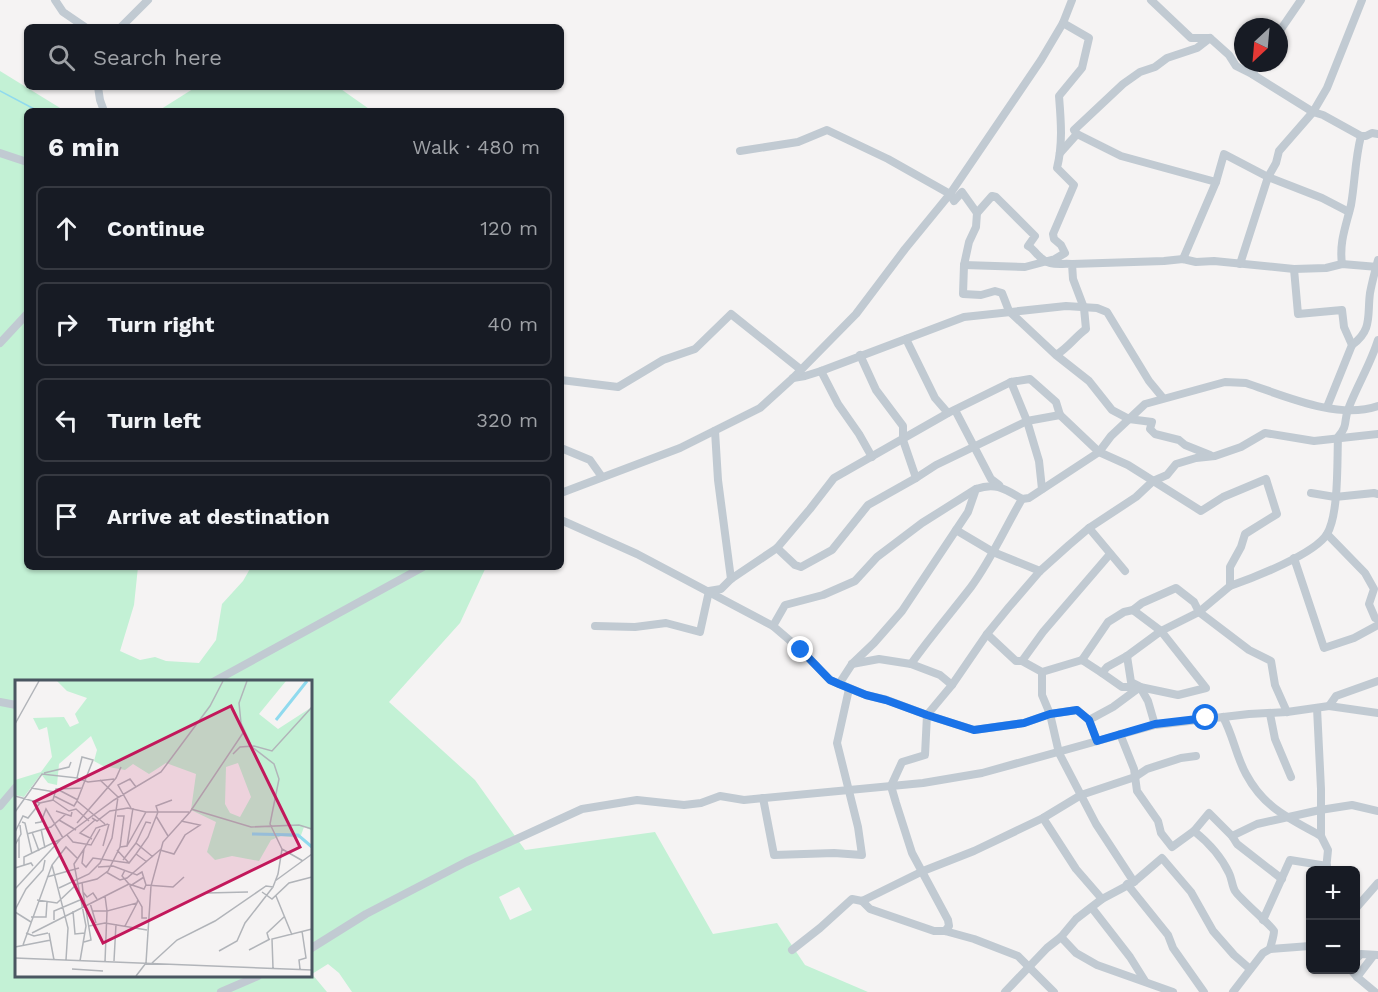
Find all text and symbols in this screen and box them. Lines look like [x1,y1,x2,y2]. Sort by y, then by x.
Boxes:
north arrow [1234,18,1288,72]
search box [24,24,564,90]
icon: search [45,41,78,74]
text: Search here [93,45,222,70]
text: 6 min [48,132,120,162]
text: Walk · 480 m [412,135,540,159]
icon: ahead [50,212,83,245]
text: Continue [107,216,205,241]
text: 120 m [480,216,538,240]
icon: right [50,308,83,341]
text: Turn right [107,312,214,337]
text: 40 m [487,312,538,336]
icon: left [50,404,83,437]
text: Turn left [107,408,201,433]
text: 320 m [476,408,538,432]
icon: arrive [50,500,83,533]
text: Arrive at destination [107,504,330,529]
route end [787,636,813,662]
inset map [15,680,312,977]
route start [1192,704,1218,730]
map controls [1306,866,1360,974]
button: + [1306,866,1360,920]
button: − [1306,920,1360,974]

